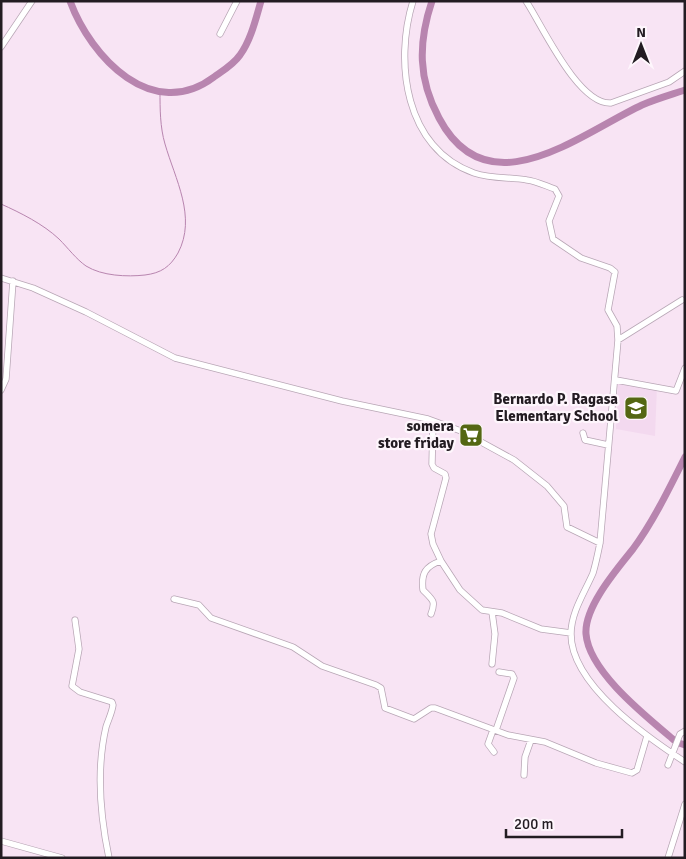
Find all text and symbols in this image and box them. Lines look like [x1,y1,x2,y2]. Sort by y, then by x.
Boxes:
north arrow [616,20,666,70]
text: N [636,24,646,41]
place label: Bernardo P. Ragasa Elementary School [493,390,618,425]
school or university icon: Bernardo P. Ragasa Elementary School [623,395,649,421]
place label: somera store friday [378,417,455,452]
supermarket icon: somera store friday [458,422,484,448]
scale bar [506,806,622,838]
text: 200 m [514,815,554,833]

